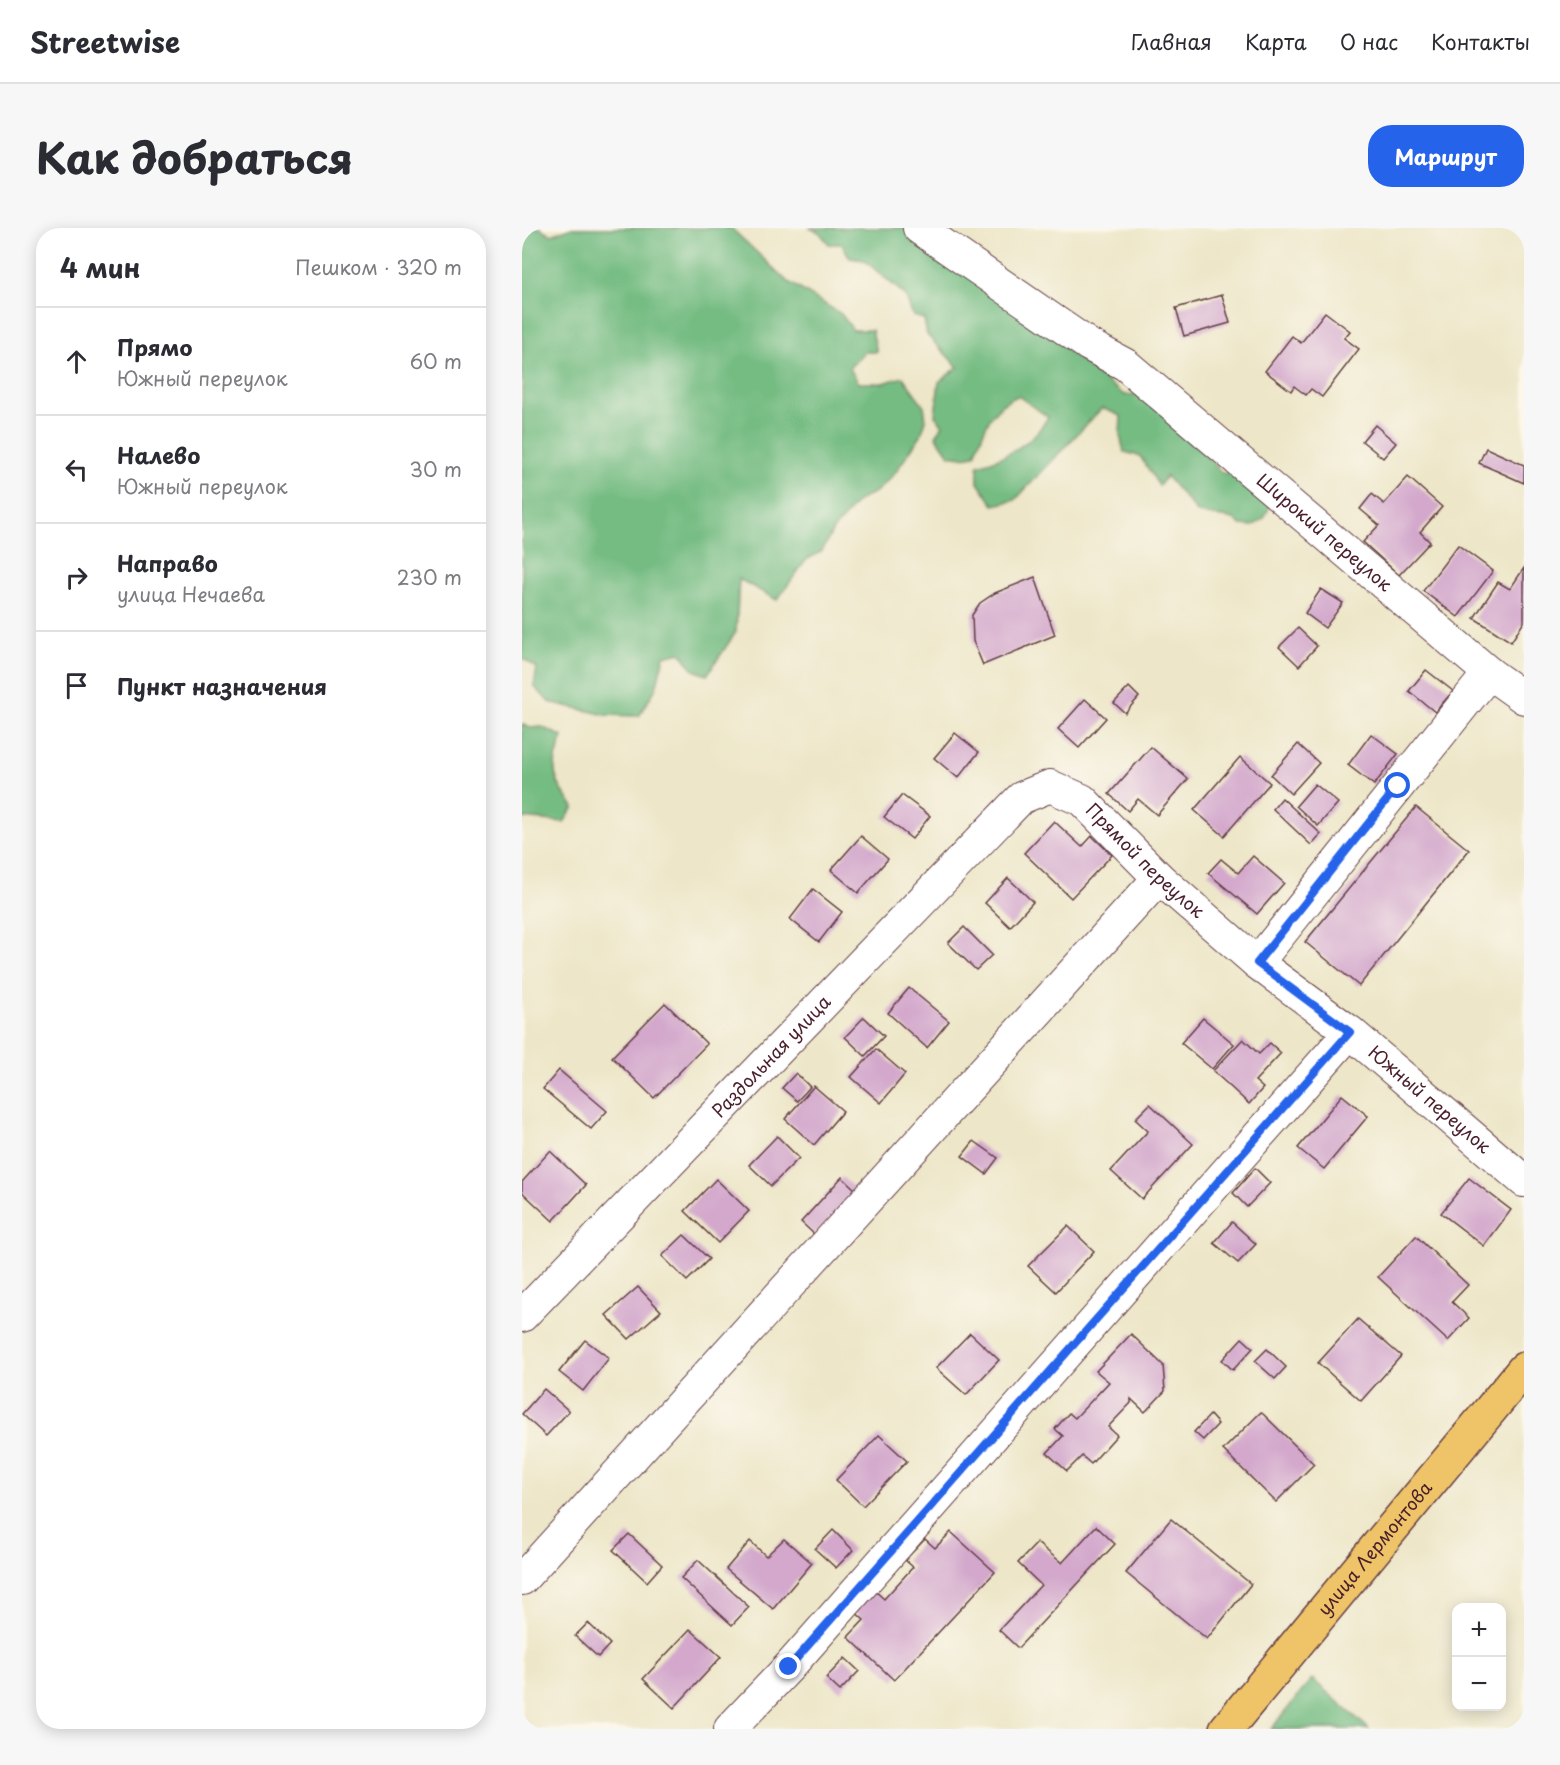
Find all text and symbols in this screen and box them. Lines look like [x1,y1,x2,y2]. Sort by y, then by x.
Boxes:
text: Streetwise [30,20,180,63]
text: Главная [1131,25,1212,57]
text: Карта [1245,25,1307,57]
text: О нас [1340,25,1398,57]
text: Контакты [1431,25,1530,57]
text: Как добраться [36,125,353,188]
button: Маршрут [1368,125,1524,187]
text: 4 мин [60,248,141,287]
text: Пешком · 320 m [295,252,462,282]
text: Прямо [117,330,192,363]
icon: ahead [60,345,93,378]
text: 60 m [410,346,462,376]
text: Южный переулок [117,363,288,393]
text: Налево [117,438,200,471]
icon: left [60,453,93,486]
text: 30 m [409,454,462,484]
street label: Широкий переулок [1251,467,1399,597]
text: Южный переулок [117,471,288,501]
text: Направо [117,546,218,579]
icon: right [60,561,93,594]
text: 230 m [397,562,462,592]
text: улица Нечаева [117,579,265,609]
icon: arrive [60,669,93,702]
text: Пункт назначения [117,669,327,702]
route start [1384,772,1410,798]
street label: Прямой переулок [1080,796,1211,924]
street label: Раздольная улица [705,988,837,1123]
street label: Южный переулок [1363,1038,1498,1159]
street label: улица Лермонтова [1310,1474,1438,1621]
map controls [1452,1603,1506,1711]
button: + [1452,1603,1506,1657]
route end [775,1653,801,1679]
button: − [1452,1657,1506,1711]

